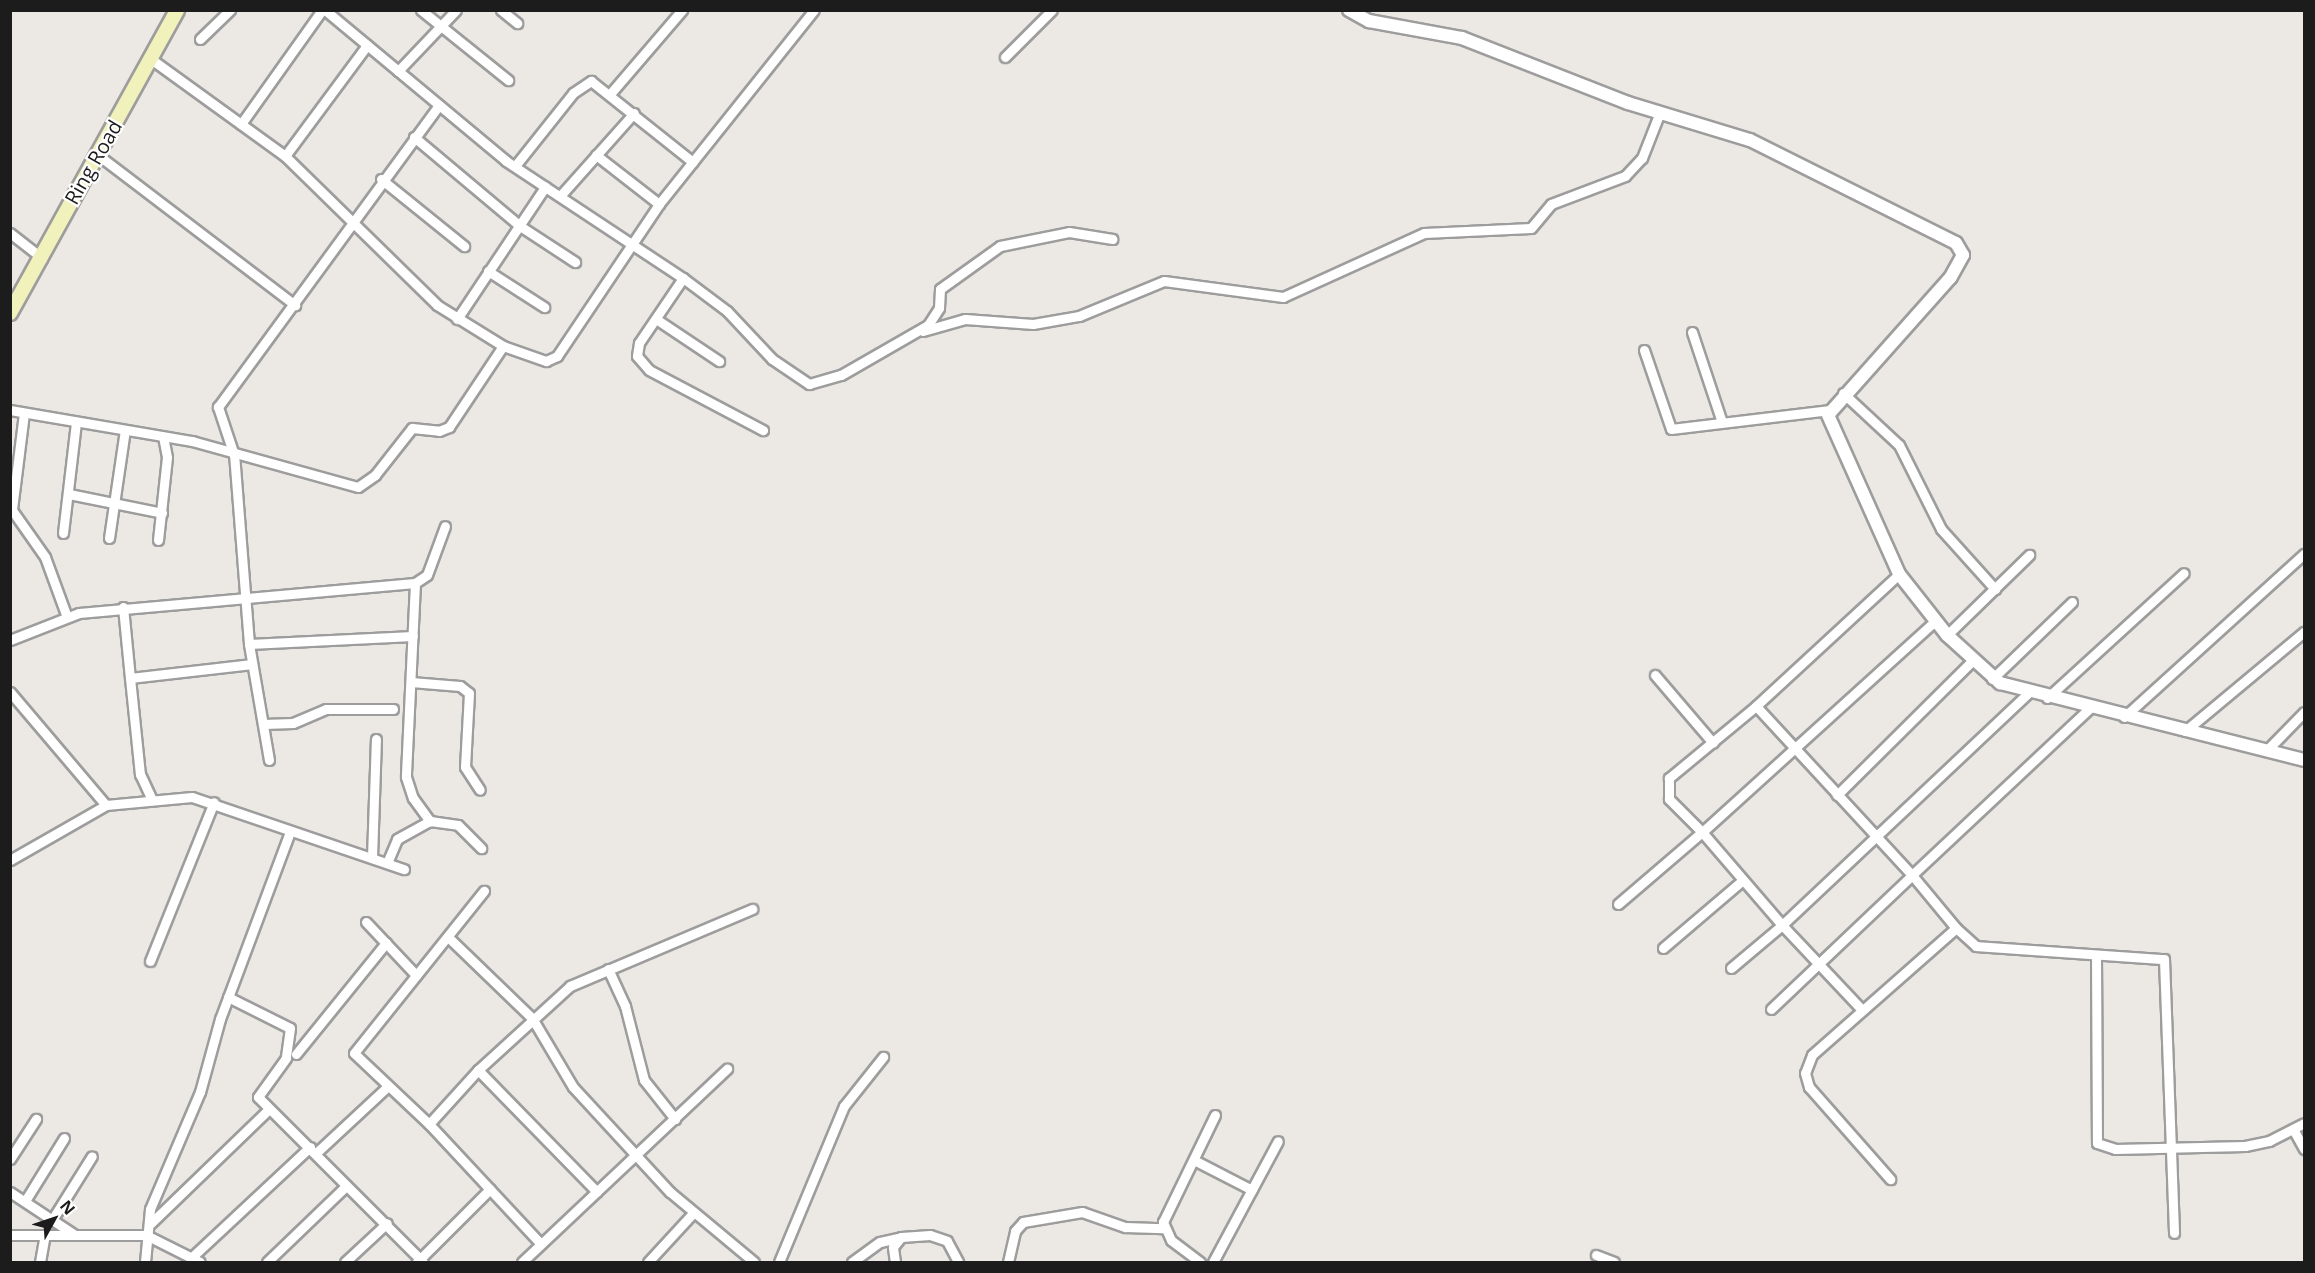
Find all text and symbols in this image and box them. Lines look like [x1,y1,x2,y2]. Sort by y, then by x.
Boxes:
street label: Ring Road [59,116,127,208]
north arrow [24,1189,84,1249]
text: N [55,1195,80,1219]

